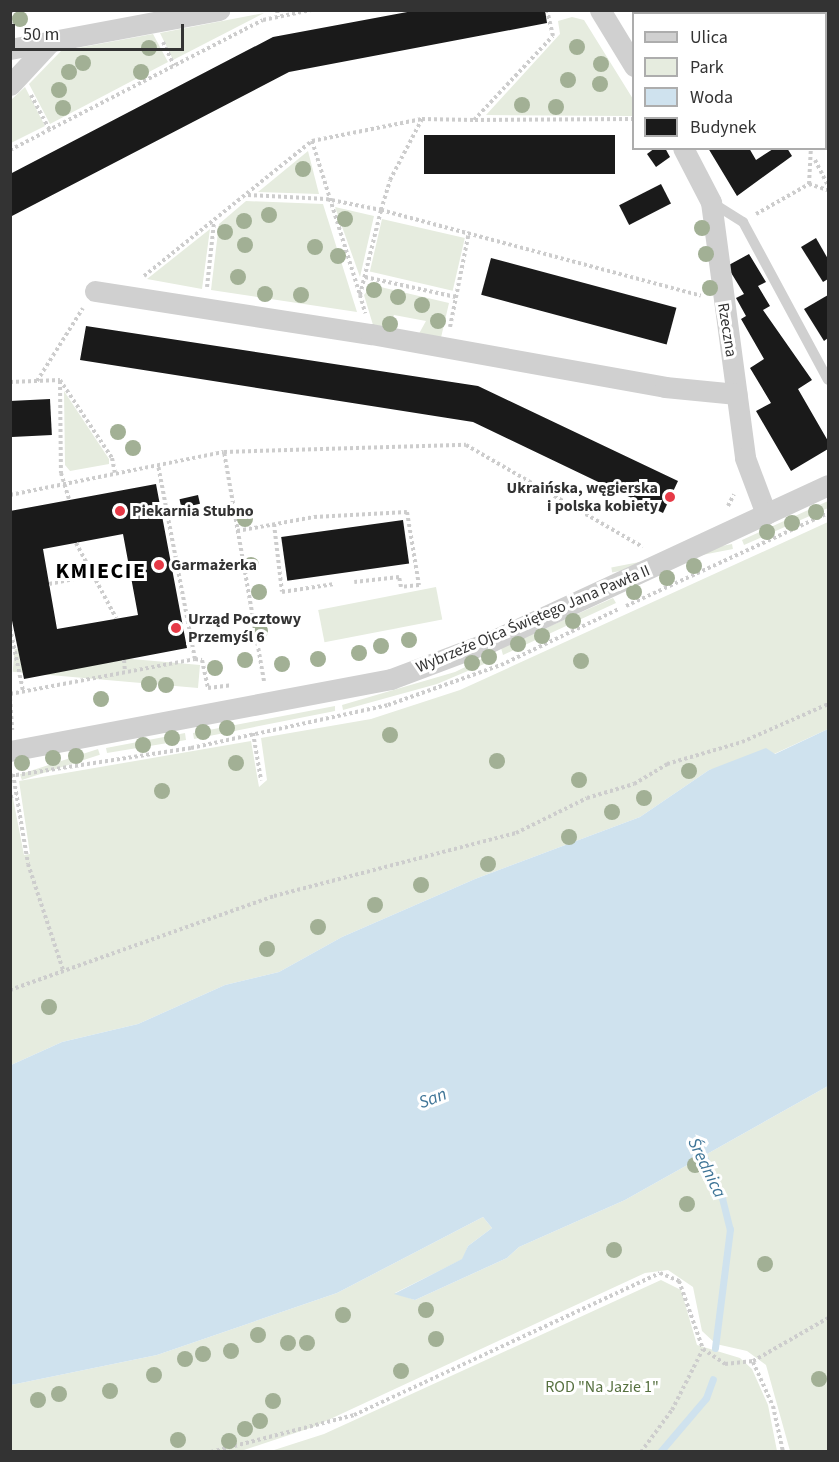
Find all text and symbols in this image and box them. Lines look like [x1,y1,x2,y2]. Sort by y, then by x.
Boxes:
scale bar [15,12,188,50]
legend [632,12,827,150]
text: 50 m [23,22,59,47]
text: Ulica [690,25,728,50]
text: Park [690,55,724,80]
text: Woda [690,85,733,110]
text: Budynek [690,115,756,140]
street label: Rzeczna [713,302,741,358]
place label: Ukraińska, węgierska i polska kobiety [507,478,658,516]
marker: Ukraińska, węgierska i polska kobiety [663,490,677,504]
place label: Piekarnia Stubno [132,501,254,521]
marker: Piekarnia Stubno [113,504,127,518]
place label: Garmażerka [171,555,257,575]
marker: Garmażerka [152,558,166,572]
district label: KMIECIE [56,559,146,585]
street label: Wybrzeże Ojca Świętego Jana Pawła II [413,561,653,677]
place label: Urząd Pocztowy Przemyśl 6 [188,609,301,647]
marker: Urząd Pocztowy Przemyśl 6 [169,621,183,635]
water label: San [416,1084,450,1114]
water label: Średnica [682,1134,730,1202]
park label: ROD "Na Jazie 1" [545,1377,659,1397]

